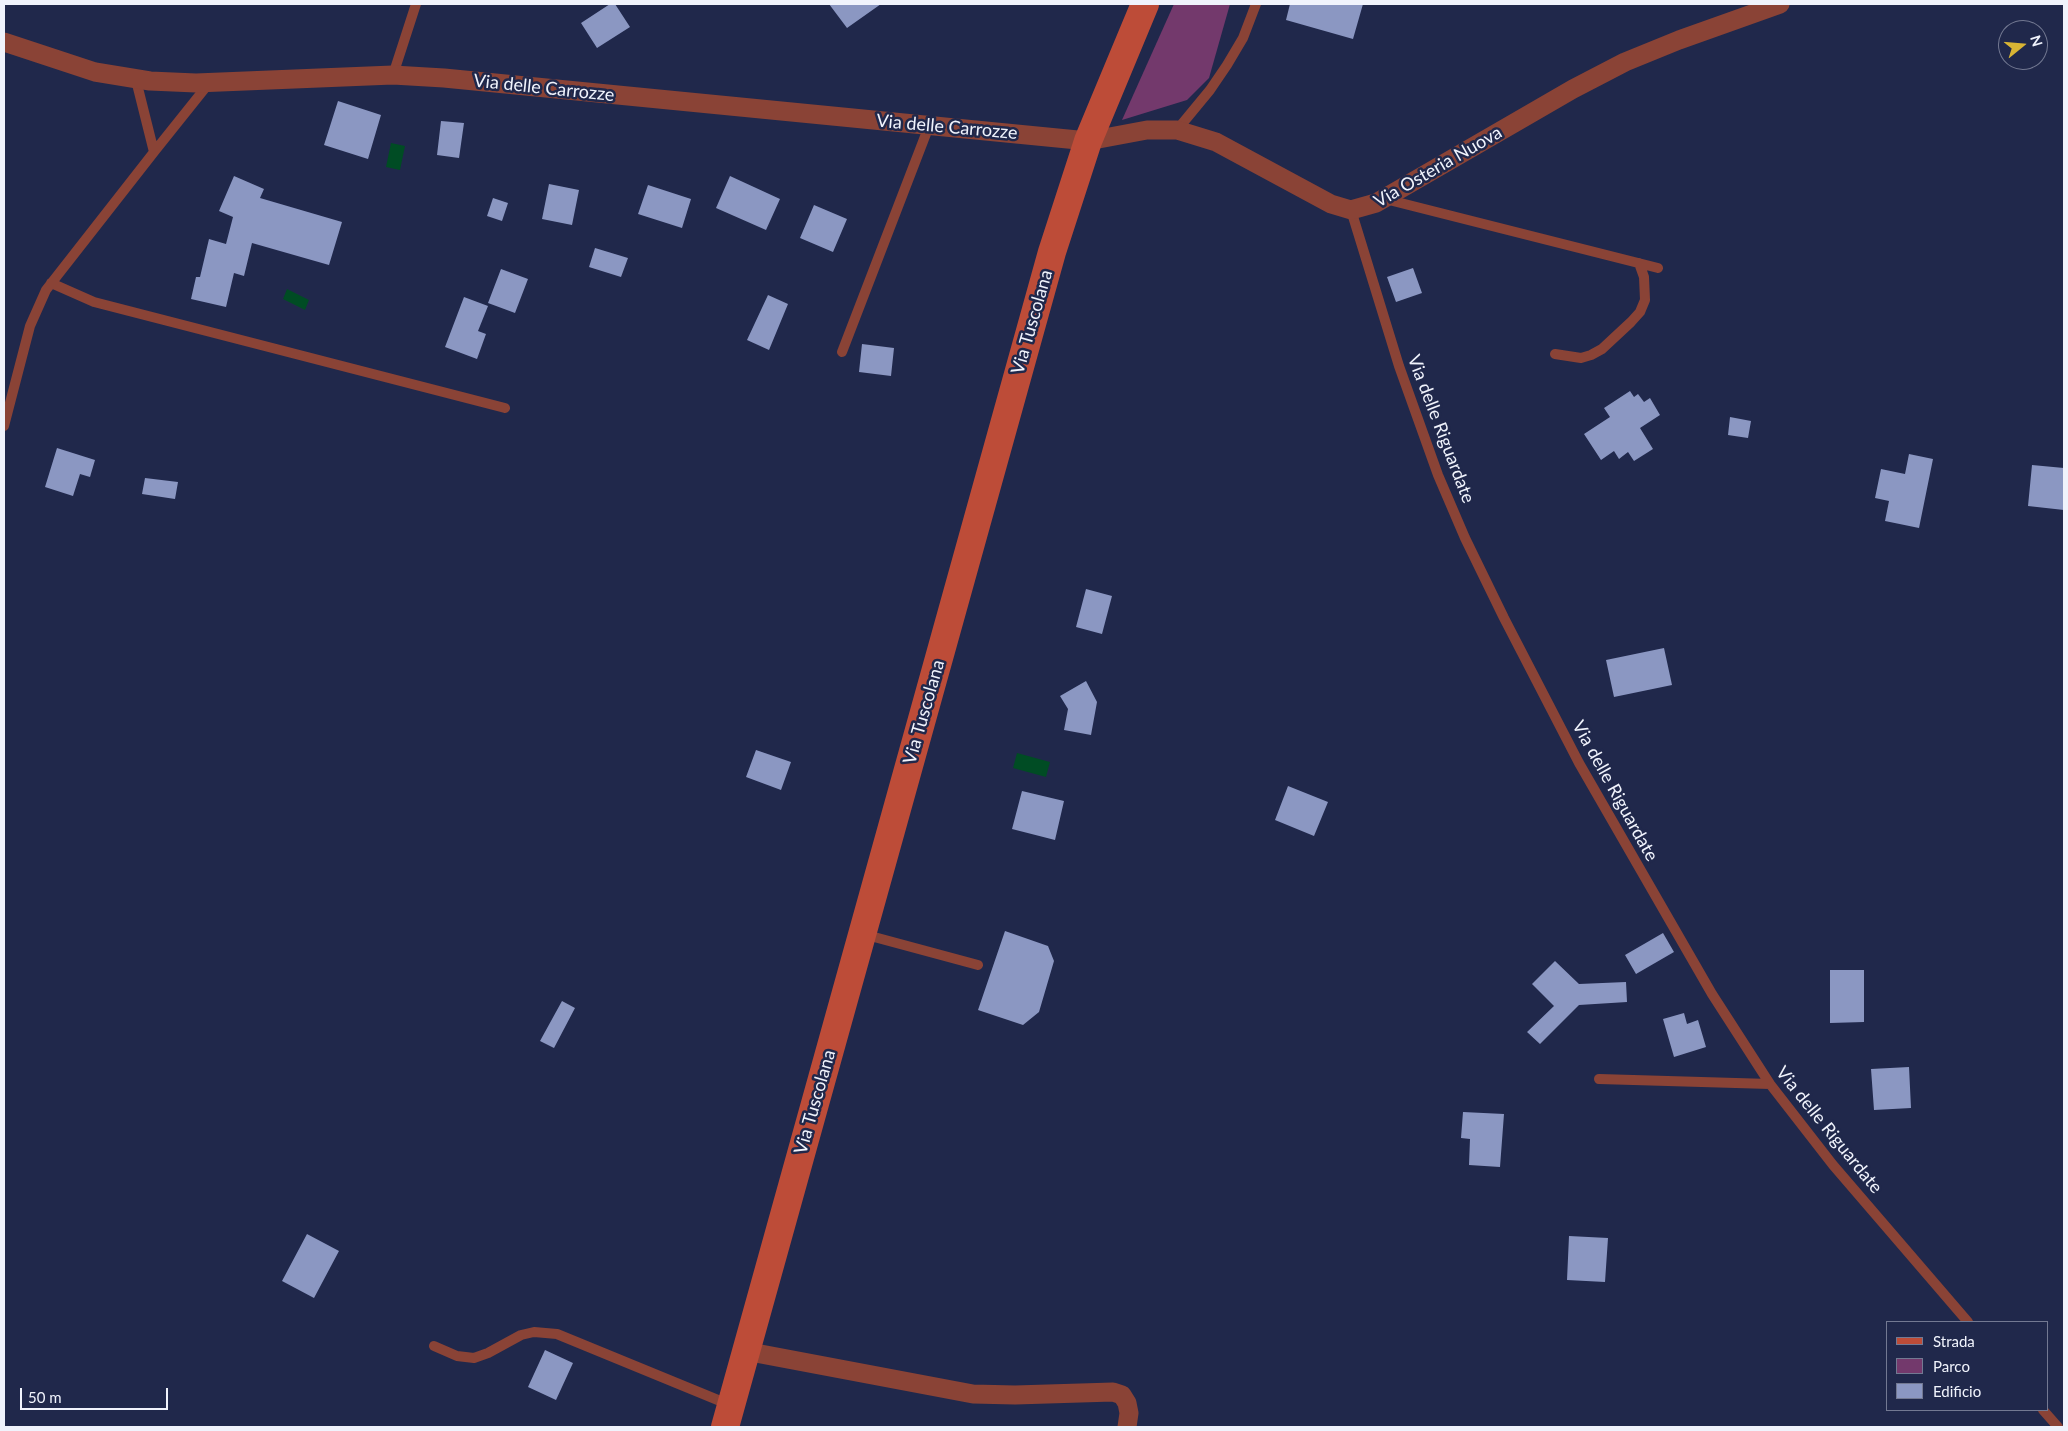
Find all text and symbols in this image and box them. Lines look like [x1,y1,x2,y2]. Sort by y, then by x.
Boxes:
north arrow [1998,20,2048,70]
text: N [2027,33,2047,48]
street label: Via delle Carrozze [472,70,616,106]
street label: Via delle Carrozze [876,110,1018,144]
street label: Via Osteria Nuova [1370,122,1506,212]
street label: Via Tuscolana [1007,267,1057,377]
street label: Via delle Riguardate [1403,352,1479,506]
street label: Via Tuscolana [899,657,949,767]
street label: Via delle Riguardate [1567,717,1663,865]
street label: Via Tuscolana [790,1047,840,1157]
street label: Via delle Riguardate [1771,1062,1887,1198]
legend [1886,1321,2048,1411]
text: Strada [1933,1332,1975,1350]
text: Parco [1933,1357,1970,1375]
scale bar [22,1378,170,1410]
text: Edificio [1933,1382,1981,1400]
text: 50 m [28,1388,62,1406]

